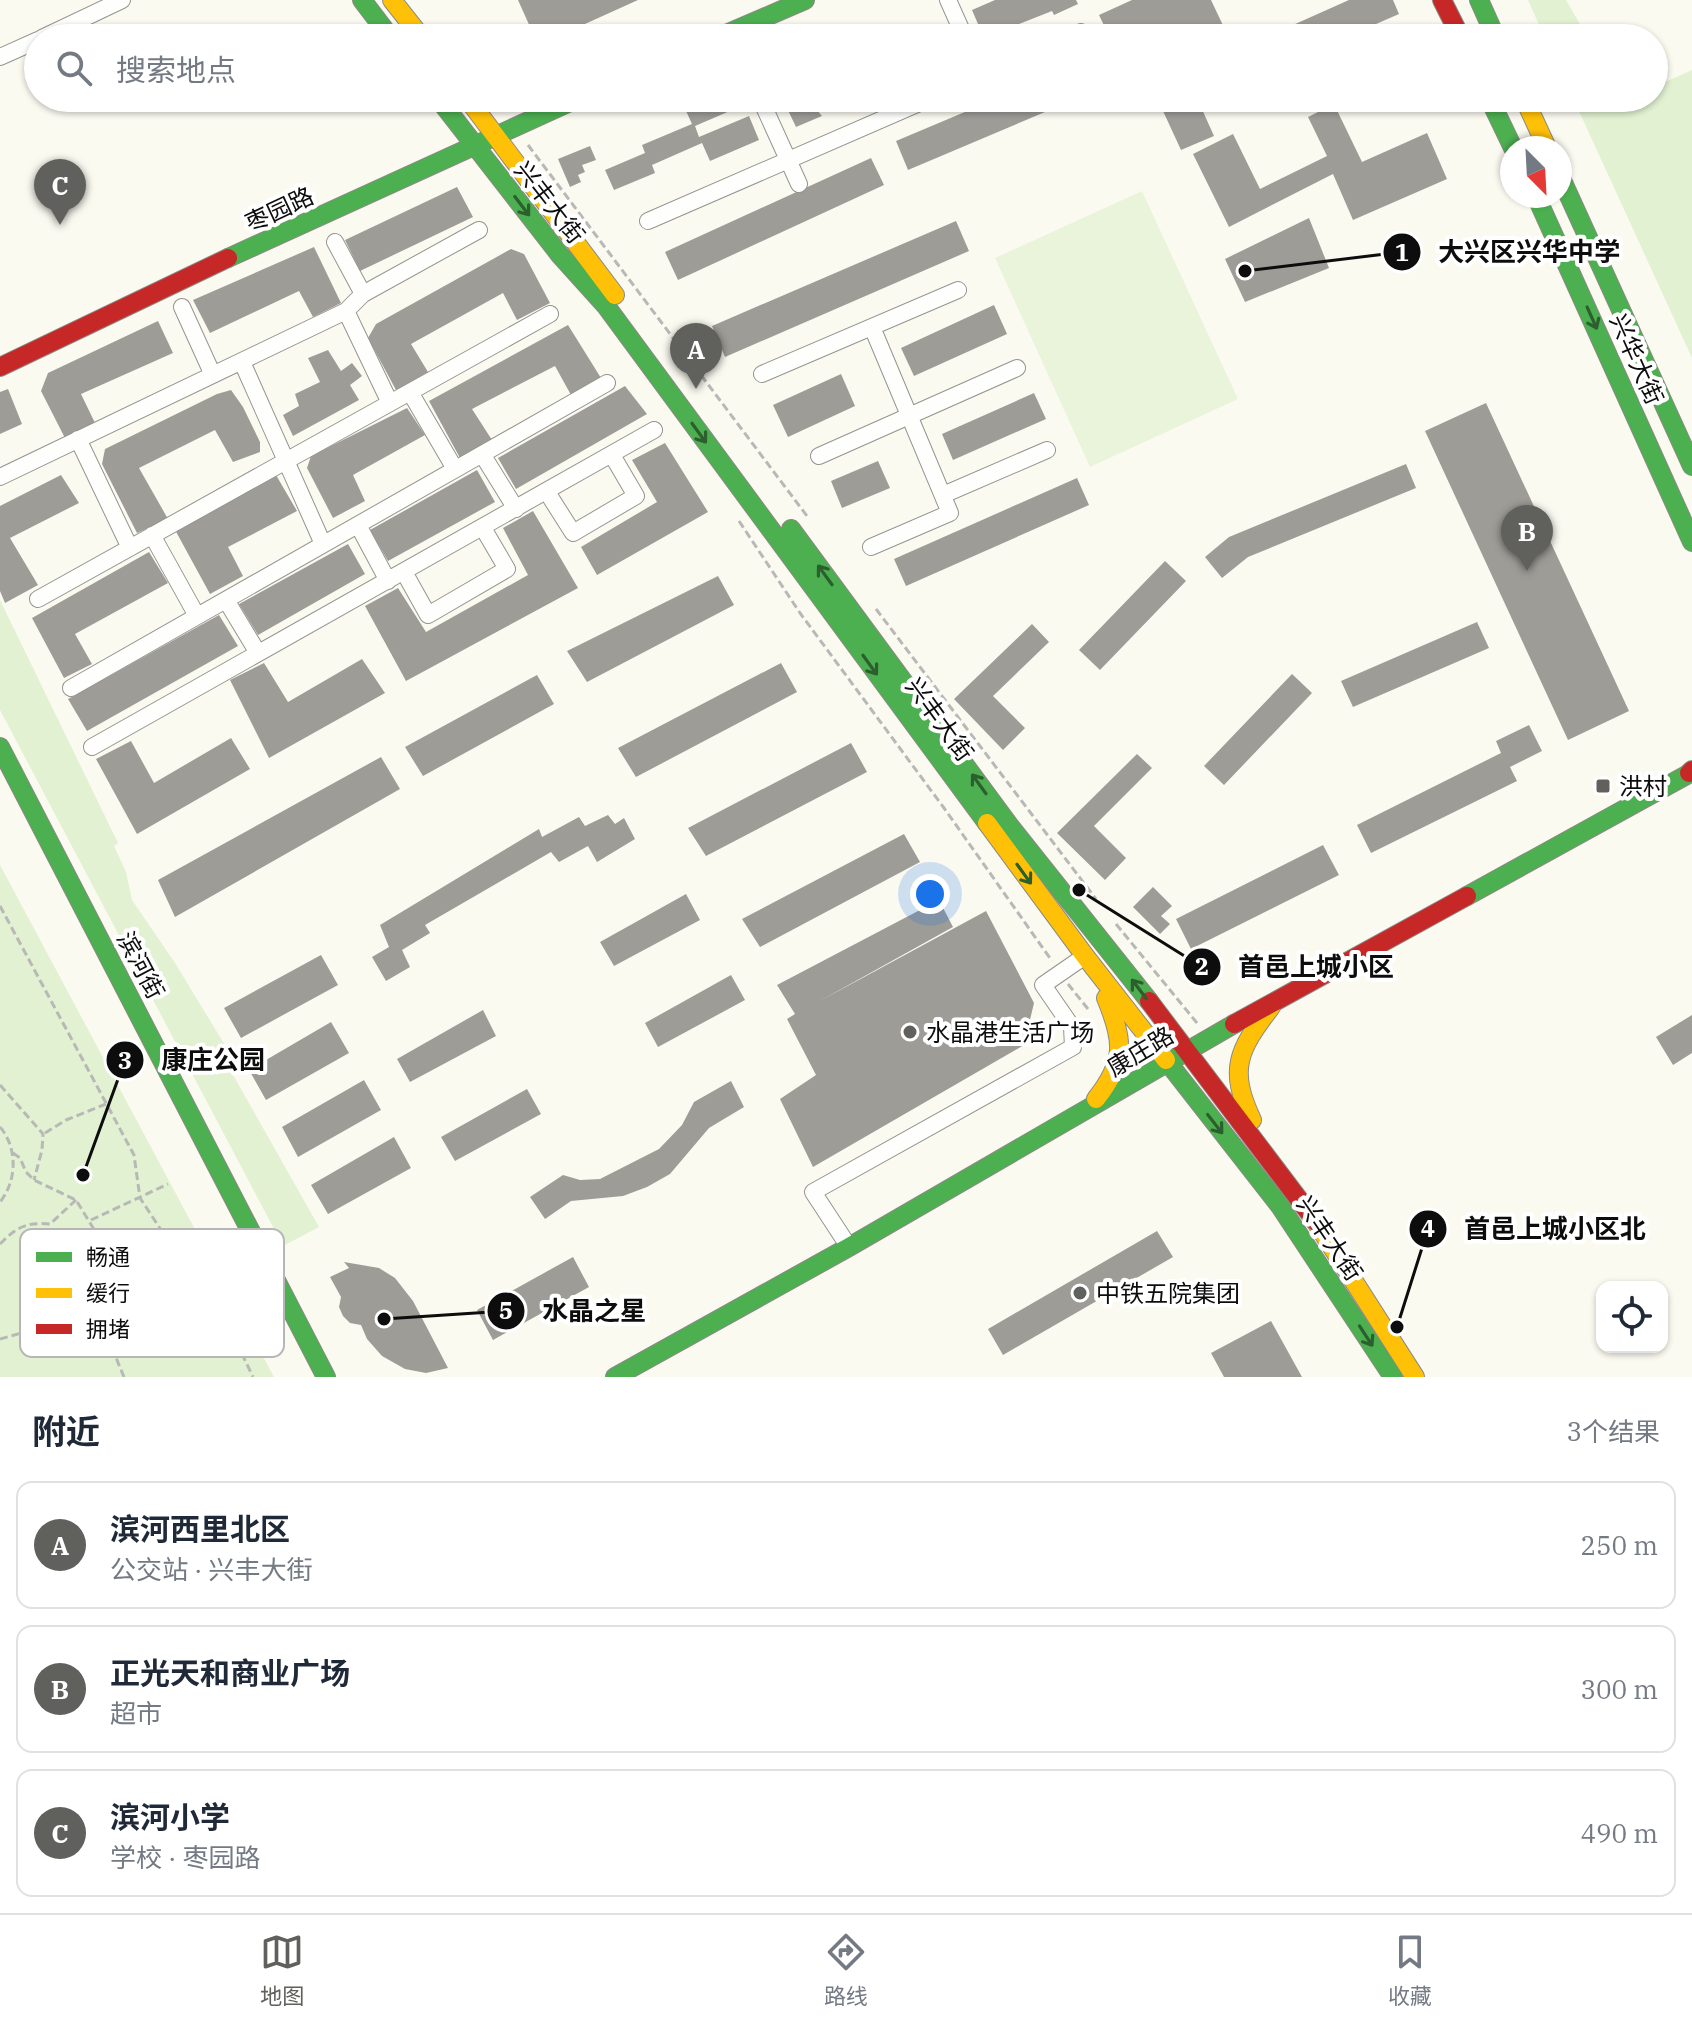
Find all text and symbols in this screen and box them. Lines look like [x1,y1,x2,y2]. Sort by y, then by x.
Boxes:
search box [24,24,1668,112]
icon: search [52,46,96,90]
text: 搜索地点 [116,50,236,89]
north arrow [1500,136,1572,208]
street label: 兴丰大街 [508,154,592,250]
pin: C [34,159,86,225]
street label: 枣园路 [240,179,318,239]
one-way arrow [513,195,530,216]
callout: 大兴区兴华中学 [1382,227,1636,277]
text: 大兴区兴华中学 [1438,234,1620,268]
text: 1 [1395,236,1409,268]
one-way arrow [1585,306,1600,330]
street label: 兴华大街 [1603,309,1671,409]
pin: A [670,323,722,389]
one-way arrow [691,421,707,443]
pin: B [1501,505,1553,571]
one-way arrow [816,565,833,586]
one-way arrow [862,653,878,675]
street label: 兴丰大街 [899,671,981,767]
place label: 洪村 [1619,770,1667,802]
one-way arrow [971,774,987,796]
marker: 洪村 [1594,777,1612,795]
one-way arrow [1015,863,1032,884]
your location [910,874,950,914]
street label: 滨河街 [110,926,172,1004]
callout: 首邑上城小区 [1182,942,1410,992]
text: 首邑上城小区 [1238,949,1394,983]
text: 2 [1195,950,1209,982]
one-way arrow [1131,979,1148,1000]
place label: 水晶港生活广场 [926,1016,1094,1048]
street label: 康庄路 [1101,1019,1179,1083]
marker: 水晶港生活广场 [901,1023,919,1041]
callout: 康庄公园 [105,1035,281,1085]
text: 康庄公园 [161,1042,265,1076]
text: 3 [118,1044,132,1076]
one-way arrow [1207,1113,1224,1134]
street label: 兴丰大街 [1290,1189,1370,1287]
callout: 首邑上城小区北 [1408,1204,1662,1254]
text: 首邑上城小区北 [1464,1211,1646,1245]
text: 4 [1421,1212,1435,1244]
legend [20,1229,284,1357]
text: 畅通 [86,1242,130,1271]
place label: 中铁五院集团 [1096,1277,1240,1309]
text: 缓行 [86,1278,130,1307]
map controls [1596,1281,1668,1353]
button: locate [1596,1281,1668,1353]
marker: 中铁五院集团 [1071,1284,1089,1302]
callout: 水晶之星 [486,1286,662,1336]
text: 水晶之星 [542,1293,646,1327]
text: 5 [499,1294,513,1326]
text: 拥堵 [86,1314,130,1343]
one-way arrow [1358,1324,1374,1346]
text: 附近 [32,1409,100,1453]
text: 3个结果 [1566,1414,1660,1448]
text: 滨河西里北区 [110,1509,290,1548]
text: A [51,1528,69,1562]
text: 250 m [1580,1528,1658,1562]
text: 公交站 · 兴丰大街 [110,1552,313,1586]
text: 正光天和商业广场 [110,1653,350,1692]
text: B [51,1672,69,1706]
text: 300 m [1580,1672,1658,1706]
text: 超市 [110,1696,162,1730]
text: 滨河小学 [110,1797,230,1836]
text: C [51,1816,69,1850]
text: 490 m [1580,1816,1658,1850]
text: 学校 · 枣园路 [110,1840,261,1874]
tab: 地图 [260,1930,304,2010]
tab: 路线 [824,1930,868,2010]
tab: 收藏 [1388,1930,1432,2010]

